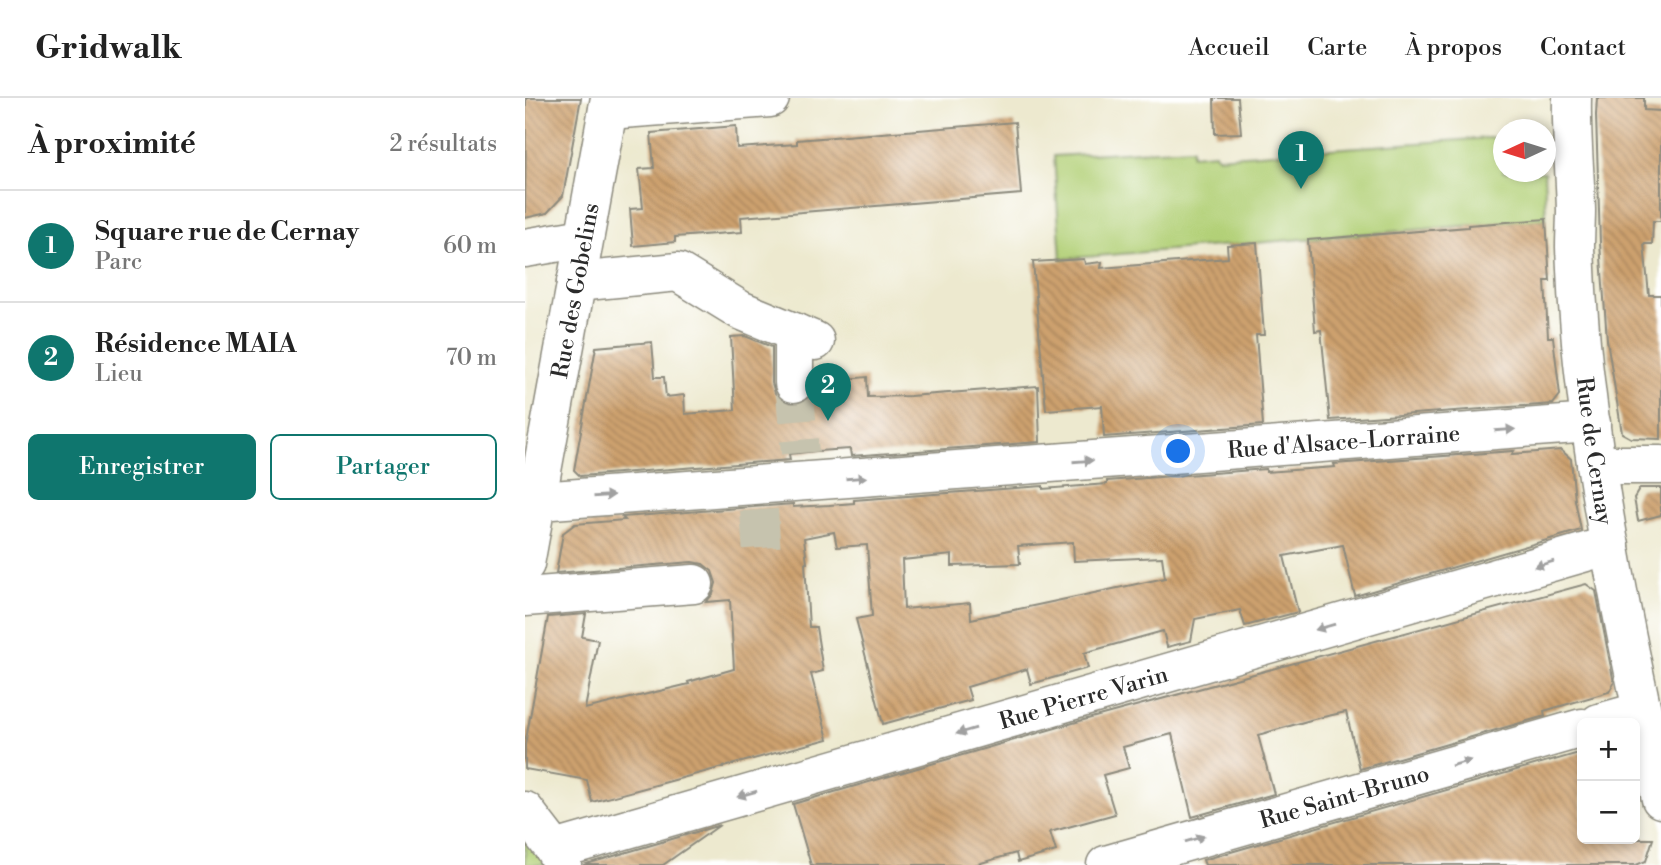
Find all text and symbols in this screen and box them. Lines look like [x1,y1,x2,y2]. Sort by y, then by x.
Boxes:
text: Gridwalk [35,28,182,69]
text: Accueil [1188,33,1269,63]
text: Carte [1307,33,1367,63]
text: À propos [1405,33,1502,63]
text: Contact [1540,33,1626,63]
north arrow [1493,119,1556,182]
text: À proximité [28,125,196,163]
text: 2 résultats [389,130,497,158]
pin: 1 [1278,131,1324,189]
street label: Rue des Gobelins [546,201,606,381]
text: Square rue de Cernay [95,216,359,248]
text: 1 [45,232,57,260]
text: 60 m [443,232,497,260]
text: Parc [95,248,142,276]
text: Résidence MAIA [95,328,297,360]
text: 2 [44,344,58,372]
text: 70 m [446,344,497,372]
text: Lieu [95,360,143,388]
pin: 2 [805,363,851,421]
street label: Rue de Cernay [1570,375,1619,528]
street label: Rue d'Alsace-Lorraine [1226,420,1461,465]
one-way arrow [1494,424,1516,435]
button: Enregistrer [28,434,256,500]
button: Partager [270,434,497,500]
your location [1161,434,1195,468]
one-way arrow [1072,455,1094,466]
one-way arrow [845,472,867,483]
one-way arrow [594,491,616,502]
one-way arrow [1533,559,1555,570]
one-way arrow [1315,623,1336,633]
street label: Rue Pierre Varin [996,660,1172,736]
map controls [1577,718,1640,844]
button: + [1577,718,1640,781]
one-way arrow [955,727,976,737]
one-way arrow [1451,757,1472,767]
street label: Rue Saint-Bruno [1256,760,1433,835]
button: − [1577,781,1640,844]
one-way arrow [736,790,757,800]
one-way arrow [1185,834,1206,844]

